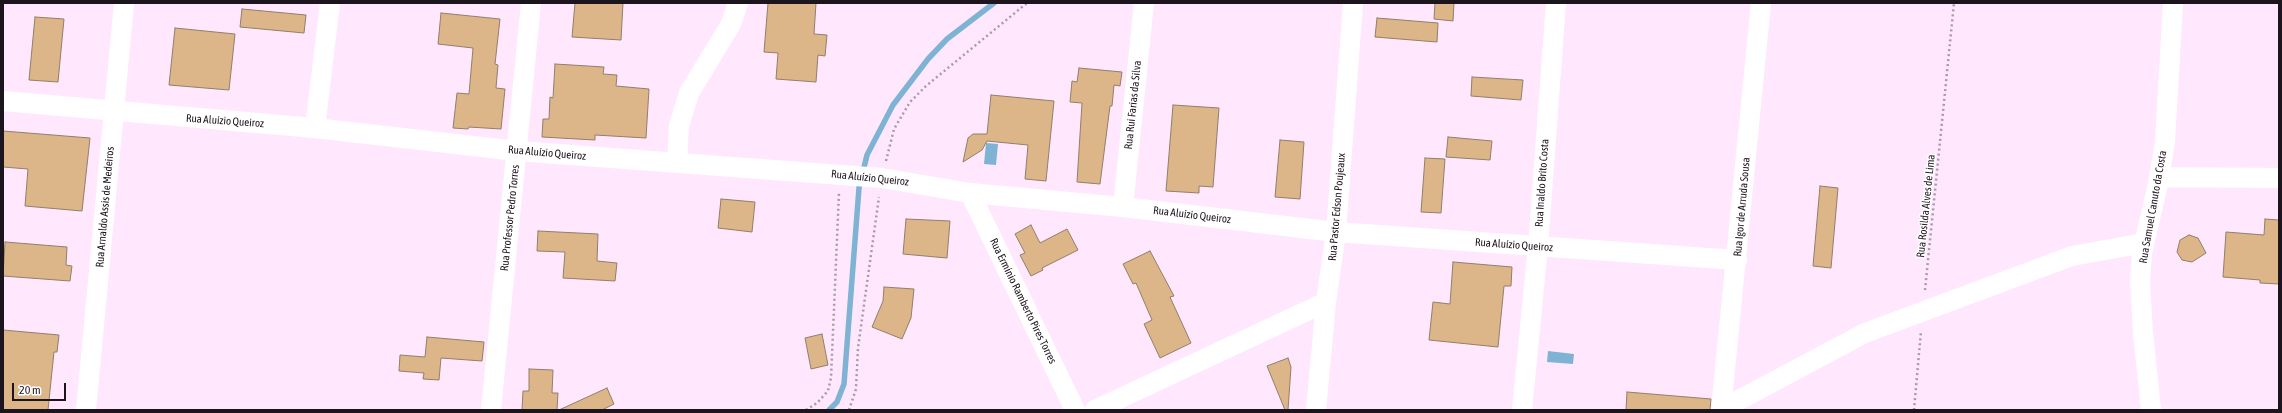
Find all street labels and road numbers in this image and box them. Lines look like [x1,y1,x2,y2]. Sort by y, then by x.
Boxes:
street label: Rua Rui Farias da Silva [1122,60,1144,150]
street label: Rua Aluízio Queiroz [185,112,265,130]
street label: Rua Inaldo Brito Costa [1532,138,1552,228]
street label: Rua Aluízio Queiroz [507,143,587,163]
street label: Rua Arnaldo Assis de Medeiros [93,146,117,268]
street label: Rua Samuel Canuto da Costa [2137,150,2169,264]
street label: Rua Pastor Edson Poujeaux [1326,152,1348,262]
street label: Rua Rosilda Alves de Lima [1914,154,1938,258]
street label: Rua Igor de Arruda Sousa [1731,157,1753,257]
street label: Rua Professor Pedro Torres [498,164,522,272]
street label: Rua Aluízio Queiroz [830,167,910,189]
street label: Rua Aluízio Queiroz [1152,204,1232,226]
street label: Rua Ermínio Ramberto Pires Torres [987,236,1059,366]
street label: Rua Aluízio Queiroz [1474,236,1554,254]

